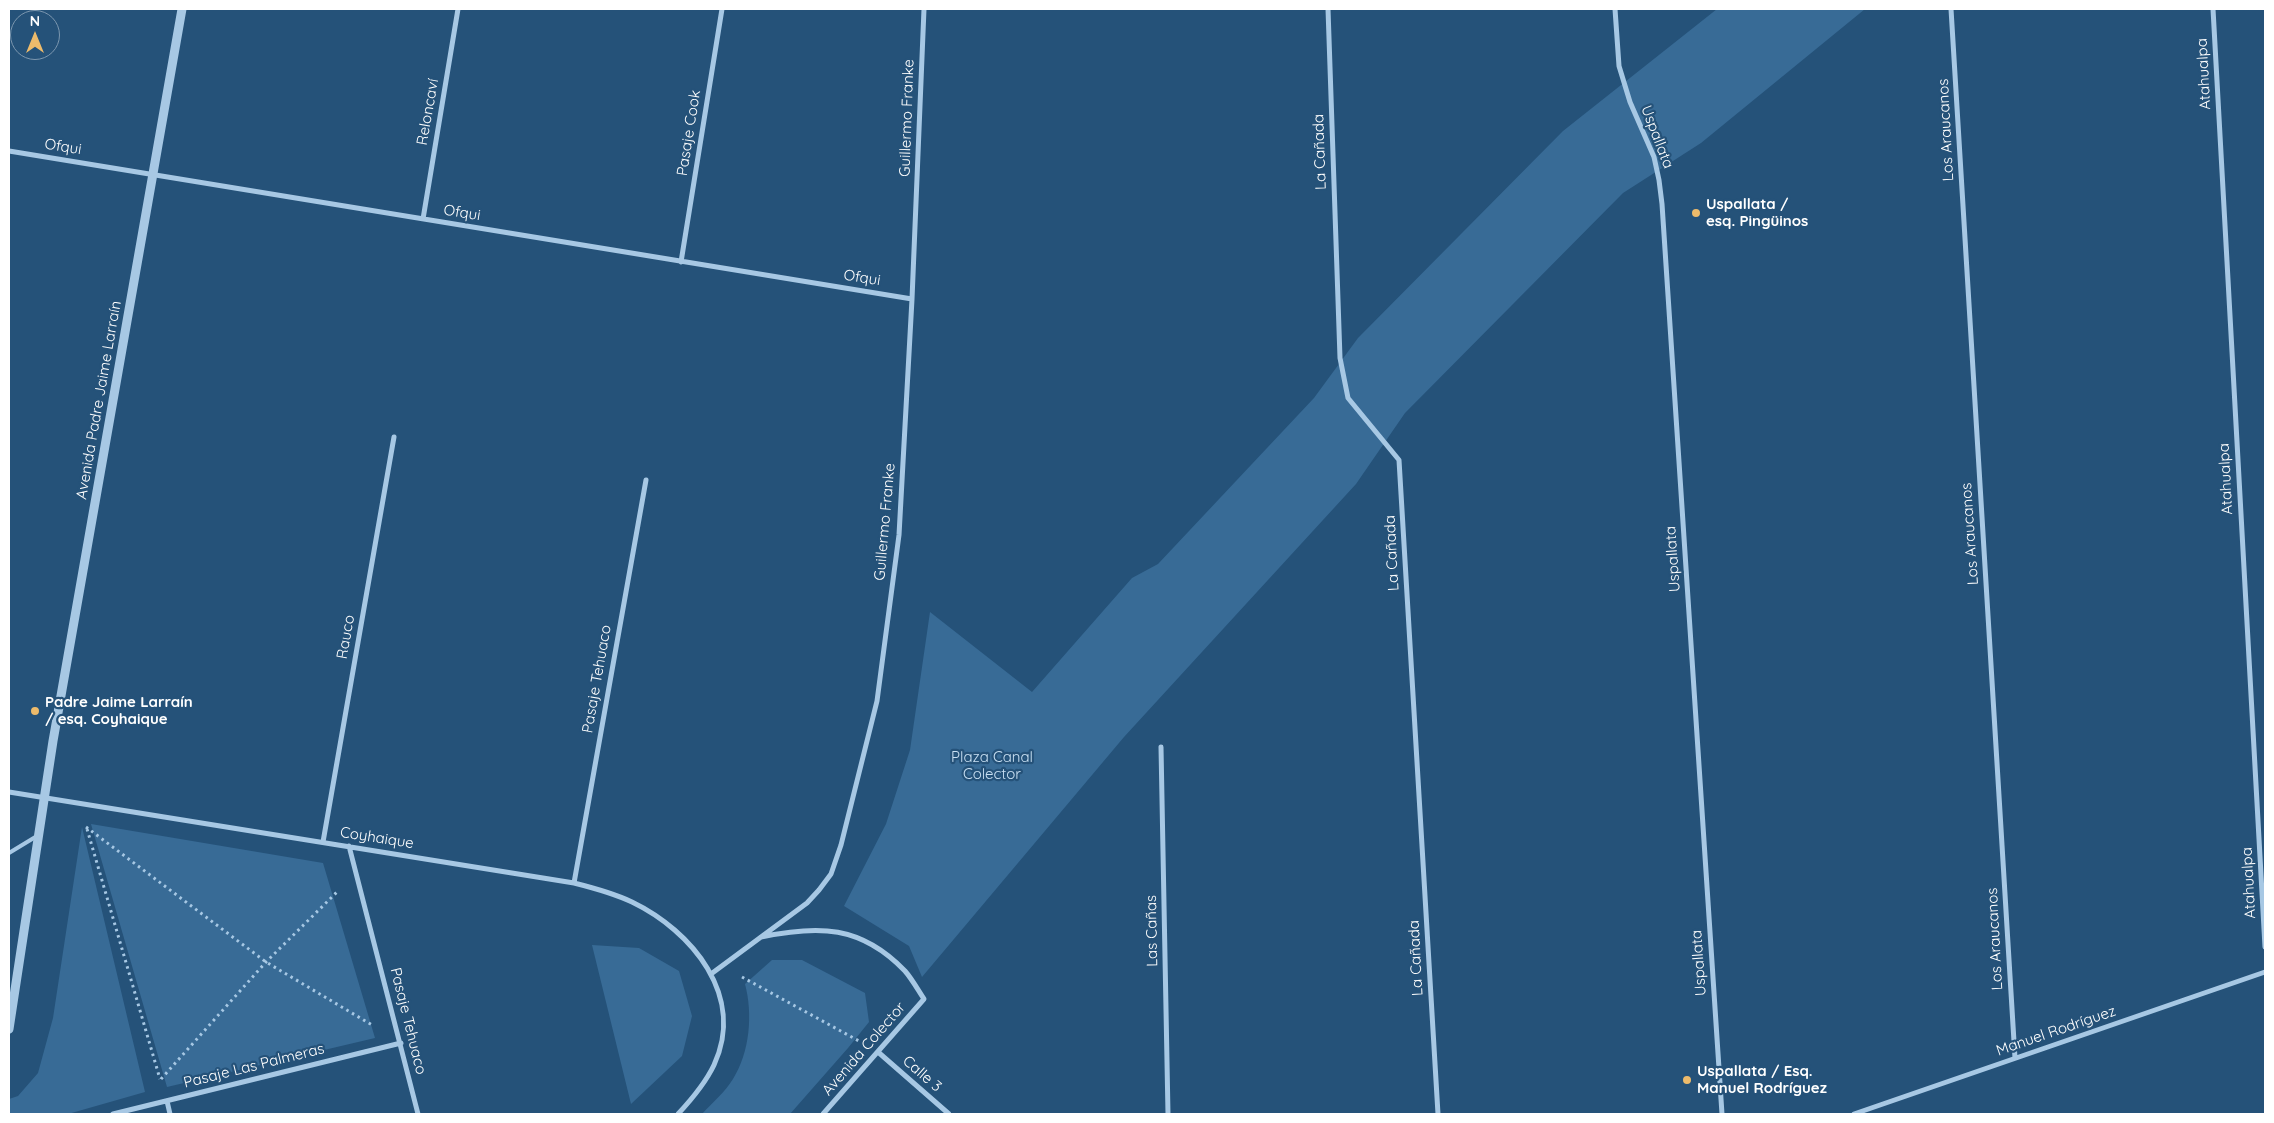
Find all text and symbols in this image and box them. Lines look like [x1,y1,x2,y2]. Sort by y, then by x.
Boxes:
north arrow [10,10,60,60]
text: N [30,12,40,30]
street label: Atahualpa [2193,38,2215,110]
street label: Guillermo Franke [896,59,918,177]
street label: Reloncaví [413,77,443,147]
street label: Los Araucanos [1934,78,1958,182]
street label: Pasaje Cook [673,89,705,177]
street label: Uspallata [1637,103,1677,171]
street label: La Cañada [1310,114,1330,190]
street label: Ofqui [43,135,83,159]
place label: Uspallata / esq. Pingüinos [1706,195,1808,230]
street label: Ofqui [442,201,482,225]
marker: Uspallata / esq. Pingüinos [1690,207,1702,219]
street label: Ofqui [842,266,882,290]
street label: Avenida Padre Jaime Larraín [73,299,125,501]
street label: Atahualpa [2215,443,2237,515]
street label: Guillermo Franke [871,462,899,582]
street label: Los Araucanos [1957,482,1983,586]
street label: La Cañada [1381,515,1403,591]
street label: Uspallata [1662,525,1684,593]
street label: Rauco [333,614,359,660]
street label: Pasaje Tehuaco [579,624,615,734]
place label: Padre Jaime Larraín / esq. Coyhaique [45,693,193,728]
marker: Padre Jaime Larraín / esq. Coyhaique [29,705,41,717]
park label: Plaza Canal Colector [951,748,1033,783]
street label: Coyhaique [339,823,415,853]
street label: Atahualpa [2238,847,2260,919]
street label: Los Araucanos [1983,887,2007,991]
street label: Las Cañas [1142,895,1162,967]
street label: La Cañada [1405,920,1427,996]
street label: Uspallata [1688,929,1710,997]
street label: Pasaje Tehuaco [386,966,430,1076]
street label: Avenida Colector [818,999,910,1099]
street label: Manuel Rodríguez [1994,1002,2118,1060]
street label: Pasaje Las Palmeras [182,1040,326,1092]
street label: Calle 3 [899,1052,945,1096]
place label: Uspallata / Esq. Manuel Rodríguez [1697,1062,1827,1097]
marker: Uspallata / Esq. Manuel Rodríguez [1681,1074,1693,1086]

